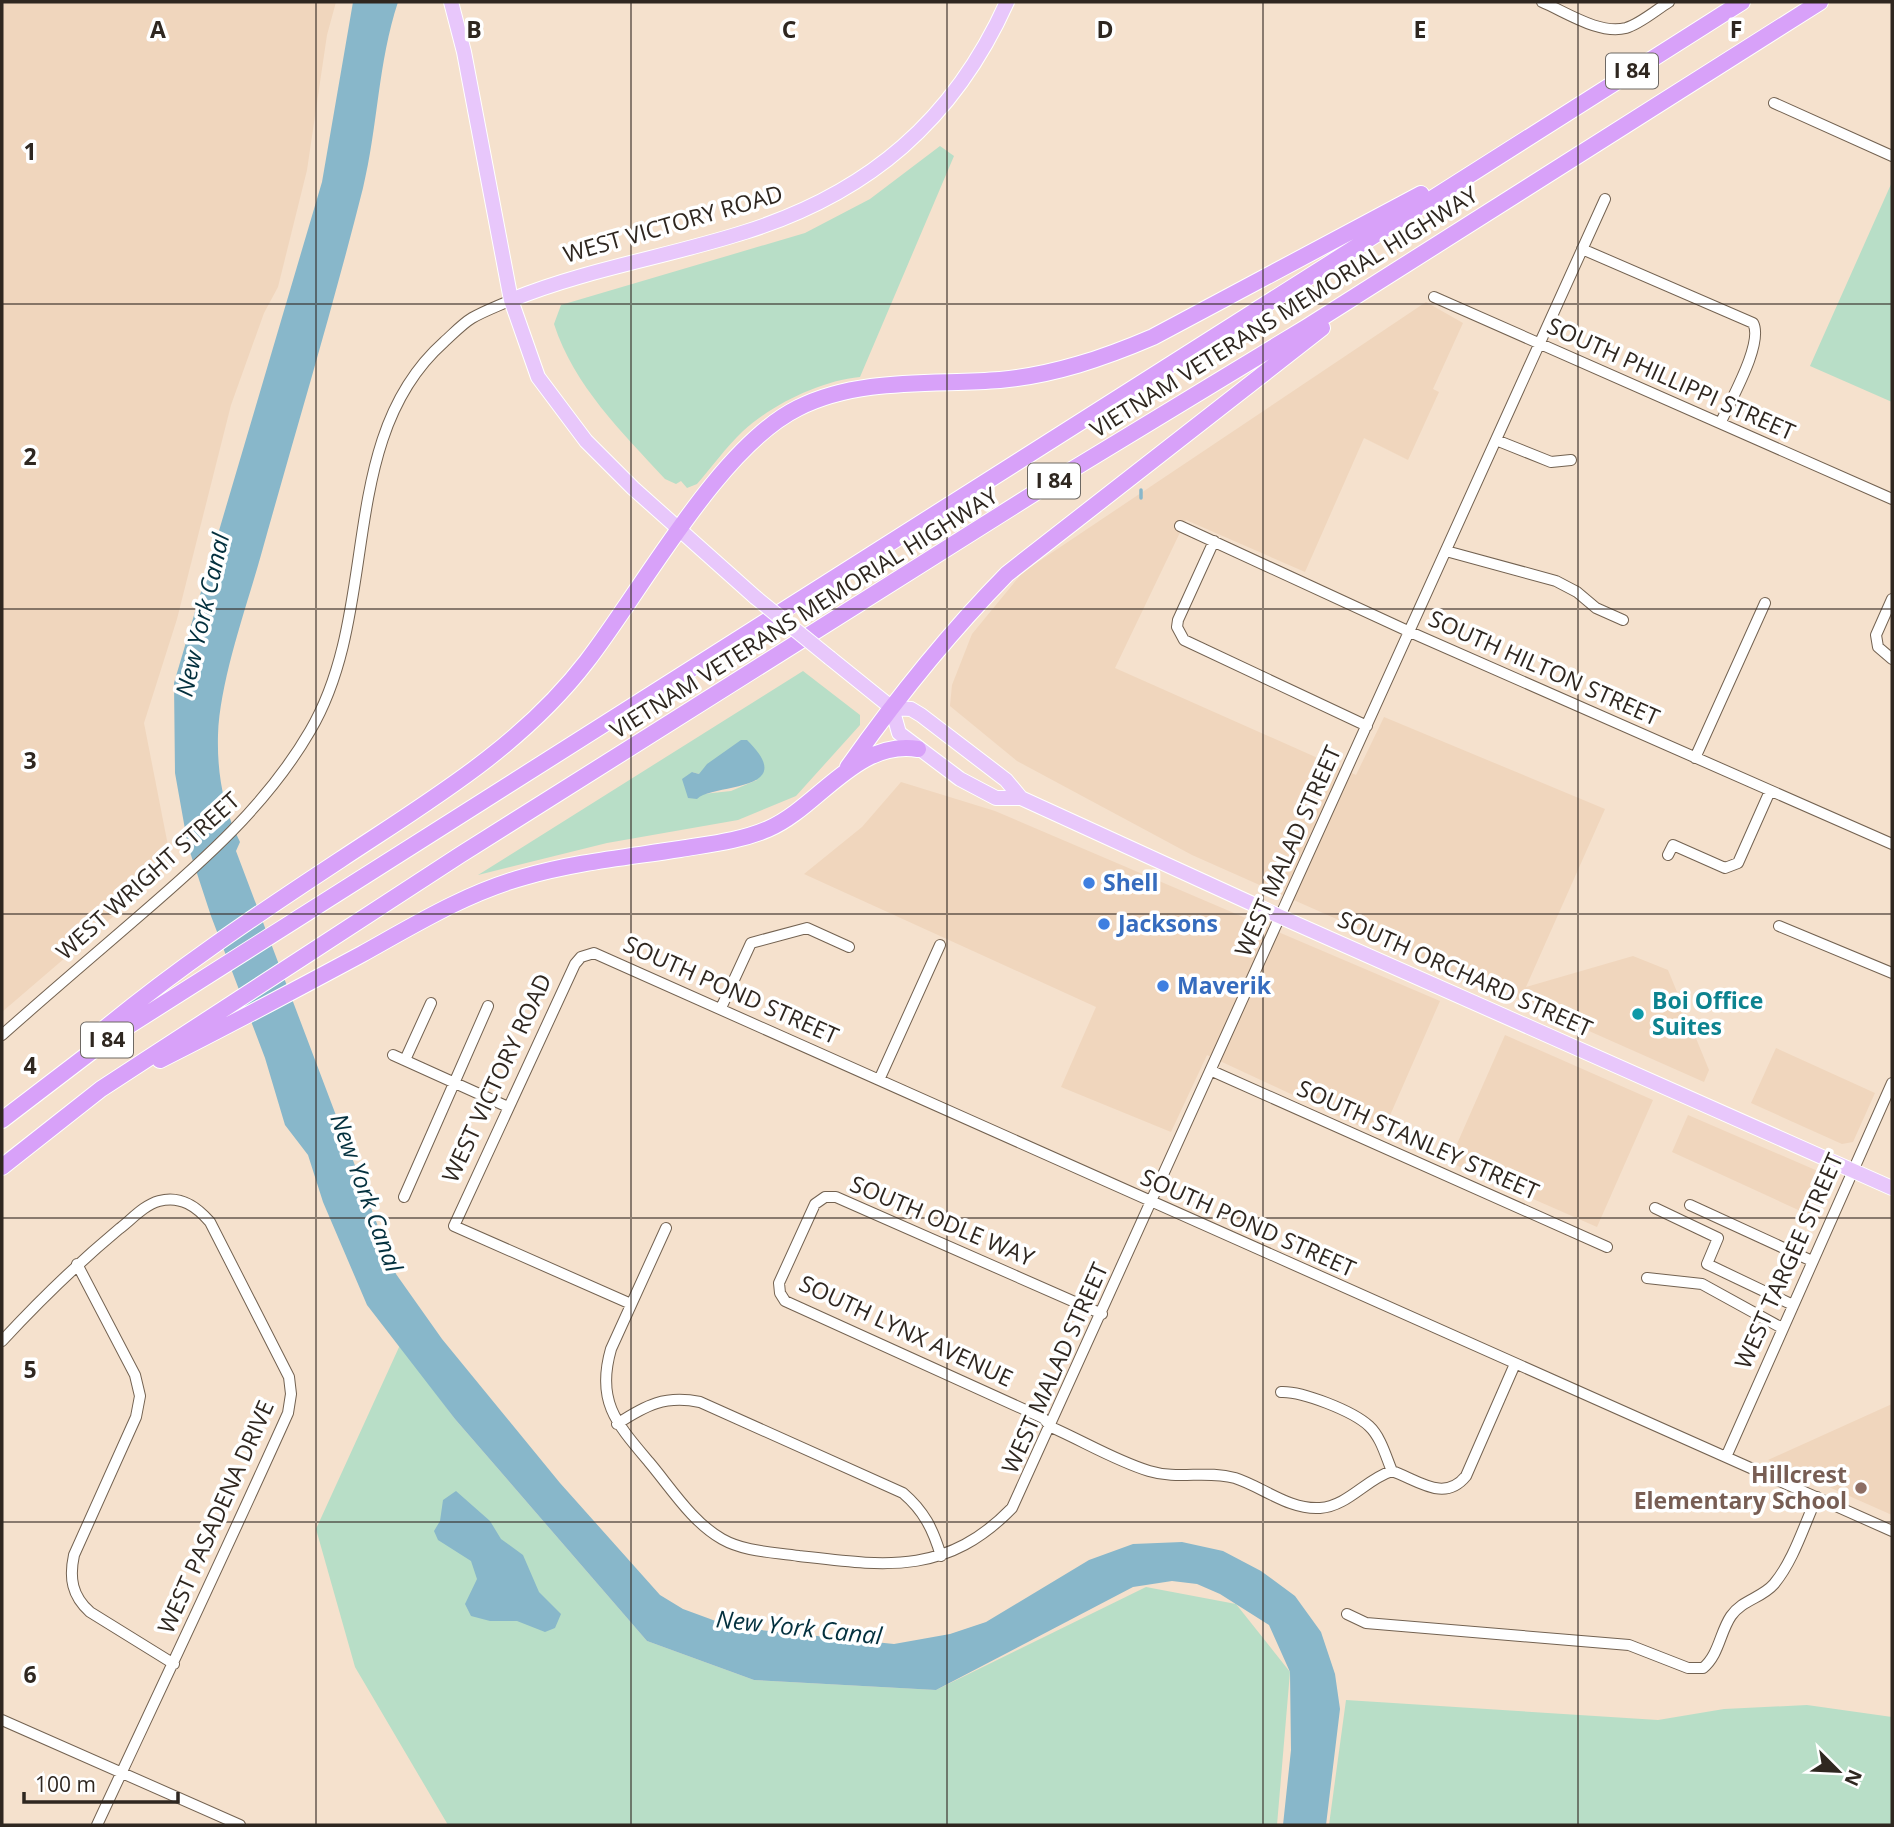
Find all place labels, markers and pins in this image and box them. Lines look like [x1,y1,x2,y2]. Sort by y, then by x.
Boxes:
place label: Shell [1103,866,1158,898]
marker: Shell [1081,875,1097,891]
place label: Jacksons [1116,907,1218,939]
marker: Jacksons [1096,916,1112,932]
place label: Maverik [1177,969,1272,1001]
marker: Maverik [1155,978,1171,994]
place label: Boi Office Suites [1652,984,1763,1042]
marker: Boi Office Suites [1630,1006,1646,1022]
place label: Hillcrest Elementary School [1634,1458,1847,1516]
marker: Hillcrest Elementary School [1853,1480,1869,1496]

